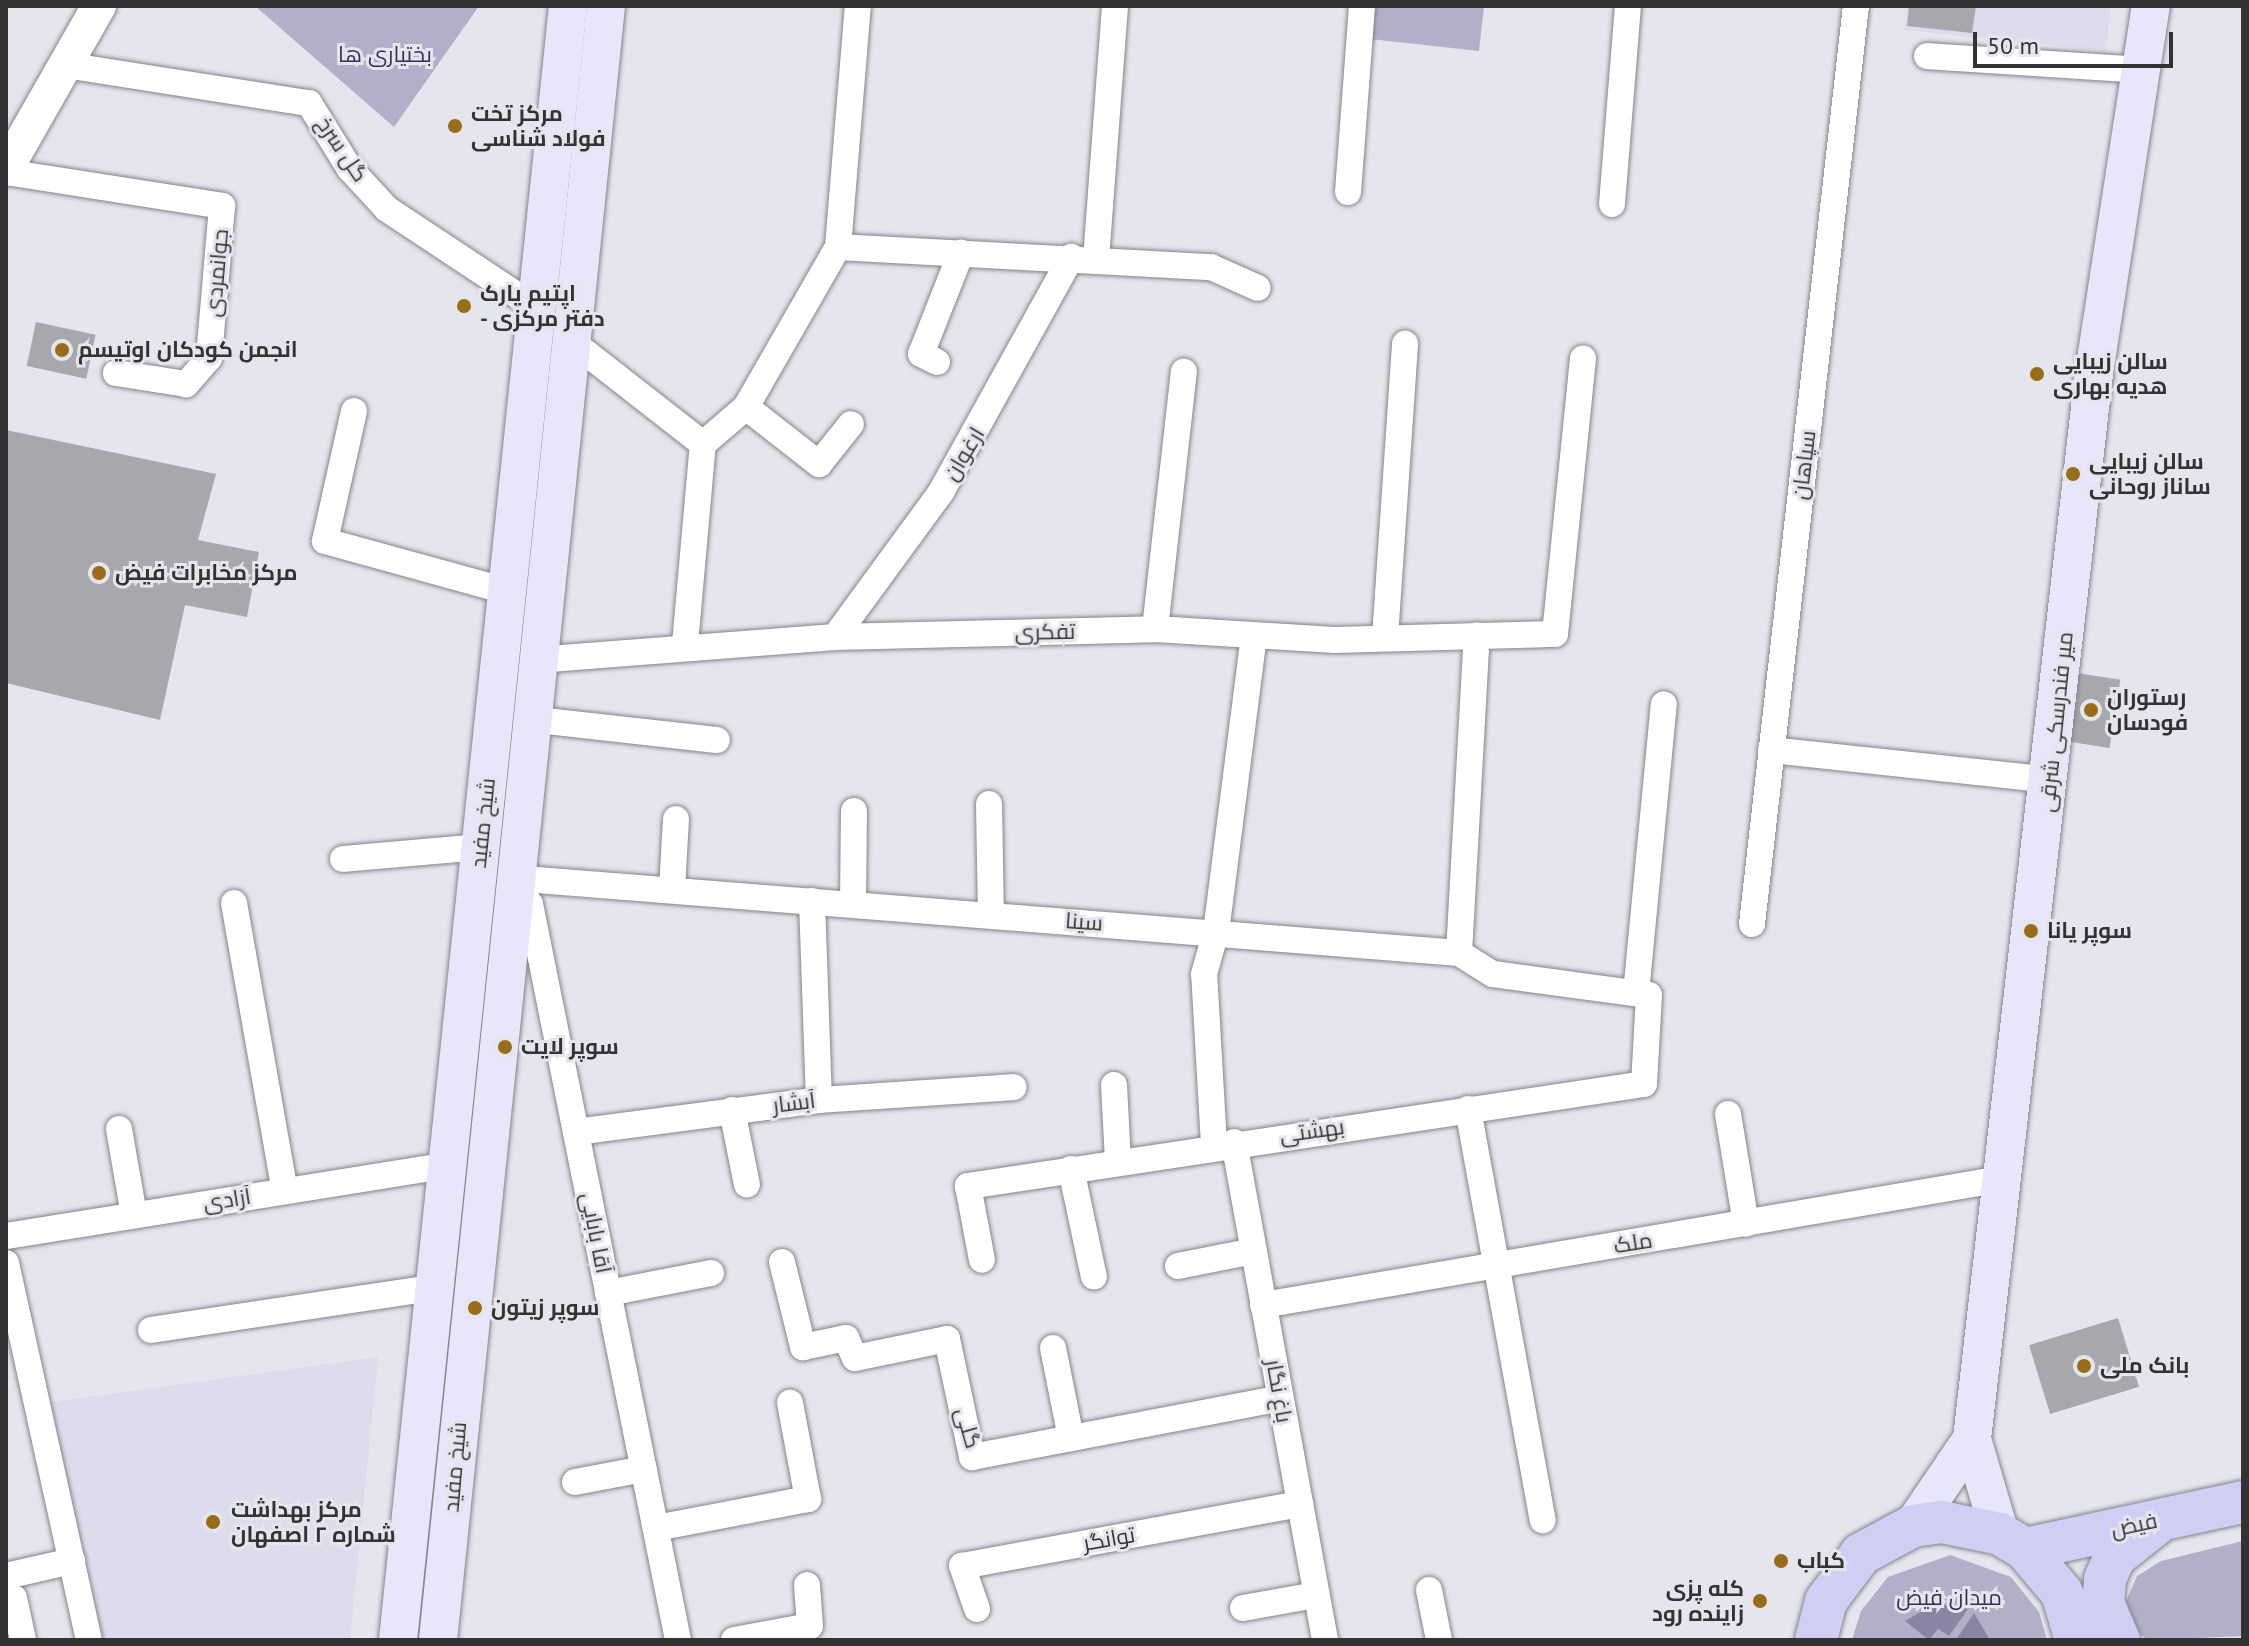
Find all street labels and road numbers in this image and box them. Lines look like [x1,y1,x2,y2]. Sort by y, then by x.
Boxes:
street label: گل سرخ [311,111,373,187]
street label: جوانمردی [200,228,234,318]
street label: ارغوان [938,422,990,486]
street label: سپاهان [1787,429,1821,501]
street label: تفکری [1014,618,1076,646]
street label: میر فندرسکی شرقی [2033,630,2079,814]
street label: شیخ مفید [465,776,501,870]
street label: سینا [1064,908,1104,936]
street label: آبشار [771,1087,817,1119]
street label: بهشتی [1278,1113,1346,1149]
street label: آزادی [201,1183,253,1217]
street label: آقا بابایی [575,1190,617,1276]
street label: ملک [1612,1227,1654,1259]
street label: باغ نگار [1260,1357,1298,1425]
street label: گلی [950,1405,986,1451]
street label: شیخ مفید [438,1421,472,1513]
street label: فیض [2108,1507,2160,1543]
street label: توانگر [1081,1521,1137,1557]

